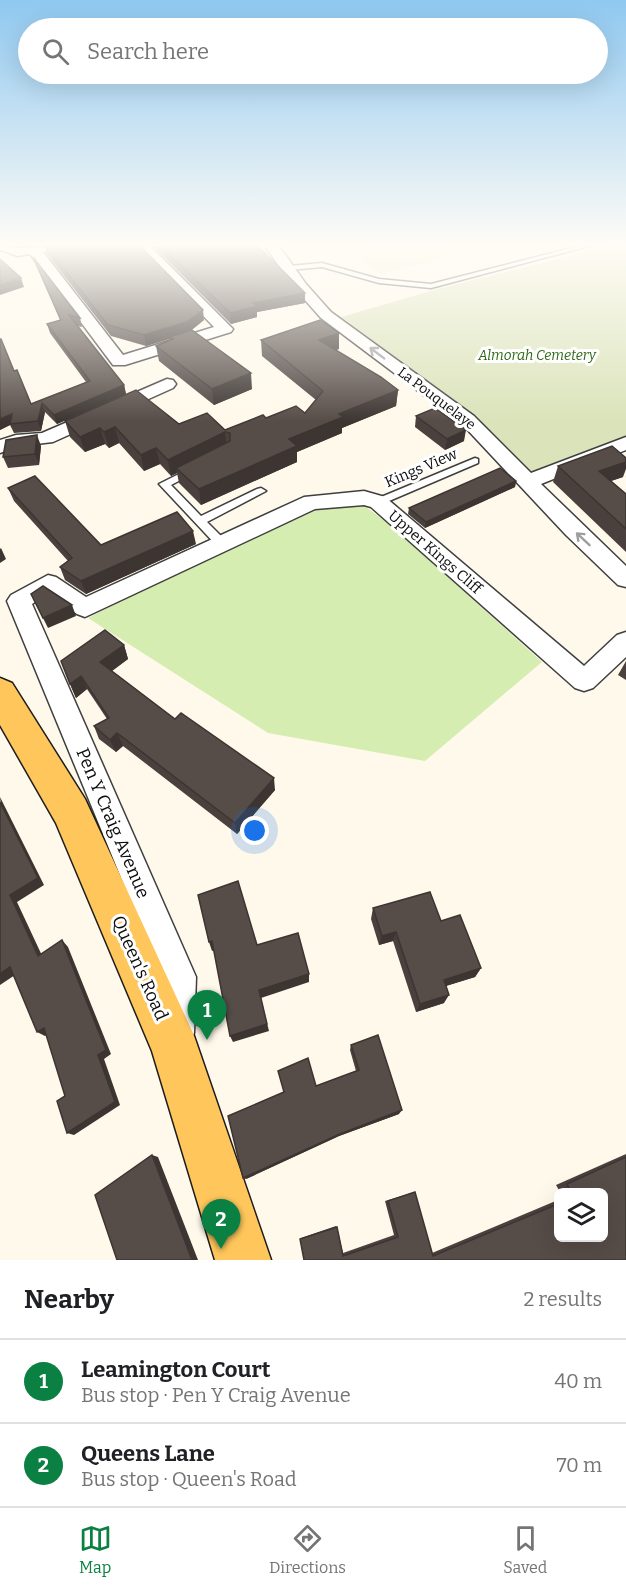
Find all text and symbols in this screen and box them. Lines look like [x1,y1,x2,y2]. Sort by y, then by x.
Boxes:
search box [18,18,608,84]
icon: search [39,35,72,68]
text: Search here [87,38,209,65]
one-way arrow [369,346,385,359]
park label: Almorah Cemetery [477,347,597,364]
street label: La Pouquelaye [394,364,479,433]
street label: Kings View [382,444,461,491]
street label: Upper Kings Cliff [385,507,487,599]
one-way arrow [576,532,591,546]
street label: Pen Y Craig Avenue [71,745,155,901]
your location [240,816,269,845]
street label: Queen's Road [107,912,173,1024]
pin: 1 [188,990,226,1040]
map controls [554,1188,608,1242]
button: layers [554,1188,608,1242]
pin: 2 [202,1200,240,1249]
text: Nearby [24,1284,114,1315]
text: 2 results [523,1287,602,1311]
text: Leamington Court [81,1356,270,1383]
text: 1 [39,1369,48,1393]
text: 40 m [554,1369,602,1393]
text: Bus stop · Pen Y Craig Avenue [81,1383,351,1407]
text: Queens Lane [81,1440,215,1467]
text: 2 [38,1453,49,1477]
text: 70 m [556,1453,602,1477]
text: Bus stop · Queen's Road [81,1467,297,1491]
tab: Map [79,1522,112,1577]
tab: Directions [269,1522,346,1577]
tab: Saved [503,1522,547,1577]

